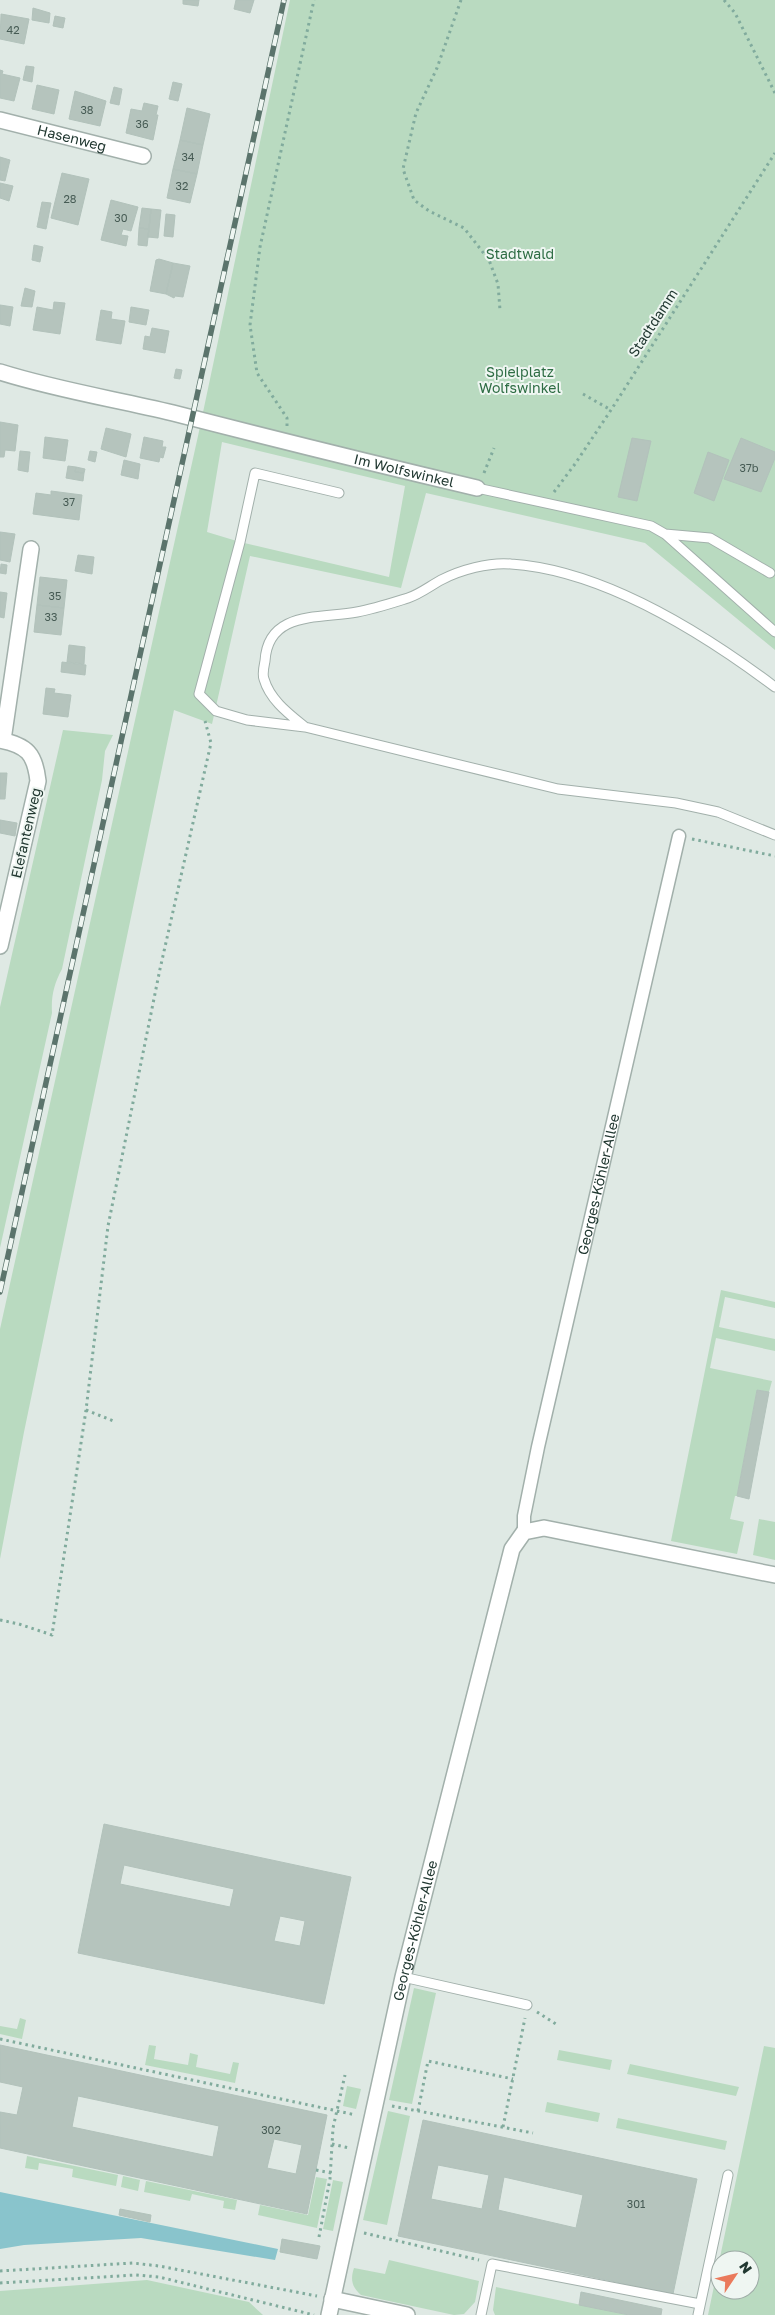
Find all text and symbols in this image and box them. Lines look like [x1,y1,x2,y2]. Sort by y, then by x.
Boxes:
house number: 42 [6,23,20,36]
house number: 38 [80,103,94,116]
house number: 36 [135,117,149,130]
street label: Hasenweg [36,121,108,154]
house number: 34 [181,150,195,163]
house number: 32 [176,179,188,192]
house number: 28 [63,192,77,205]
house number: 30 [114,211,128,224]
park label: Stadtwald [486,245,554,262]
street label: Stadtdamm [624,286,681,360]
park label: Spielplatz Wolfswinkel [479,363,561,396]
street label: Im Wolfswinkel [352,450,456,490]
house number: 37b [739,461,759,474]
house number: 37 [63,495,75,508]
house number: 35 [49,589,61,602]
house number: 33 [45,610,57,623]
street label: Elefantenweg [7,786,44,880]
street label: Georges-Köhler-Allee [574,1112,623,1256]
street label: Georges-Köhler-Allee [389,1858,440,2002]
house number: 302 [261,2123,281,2136]
house number: 301 [627,2197,645,2210]
north arrow [710,2250,760,2300]
text: N [736,2258,756,2276]

